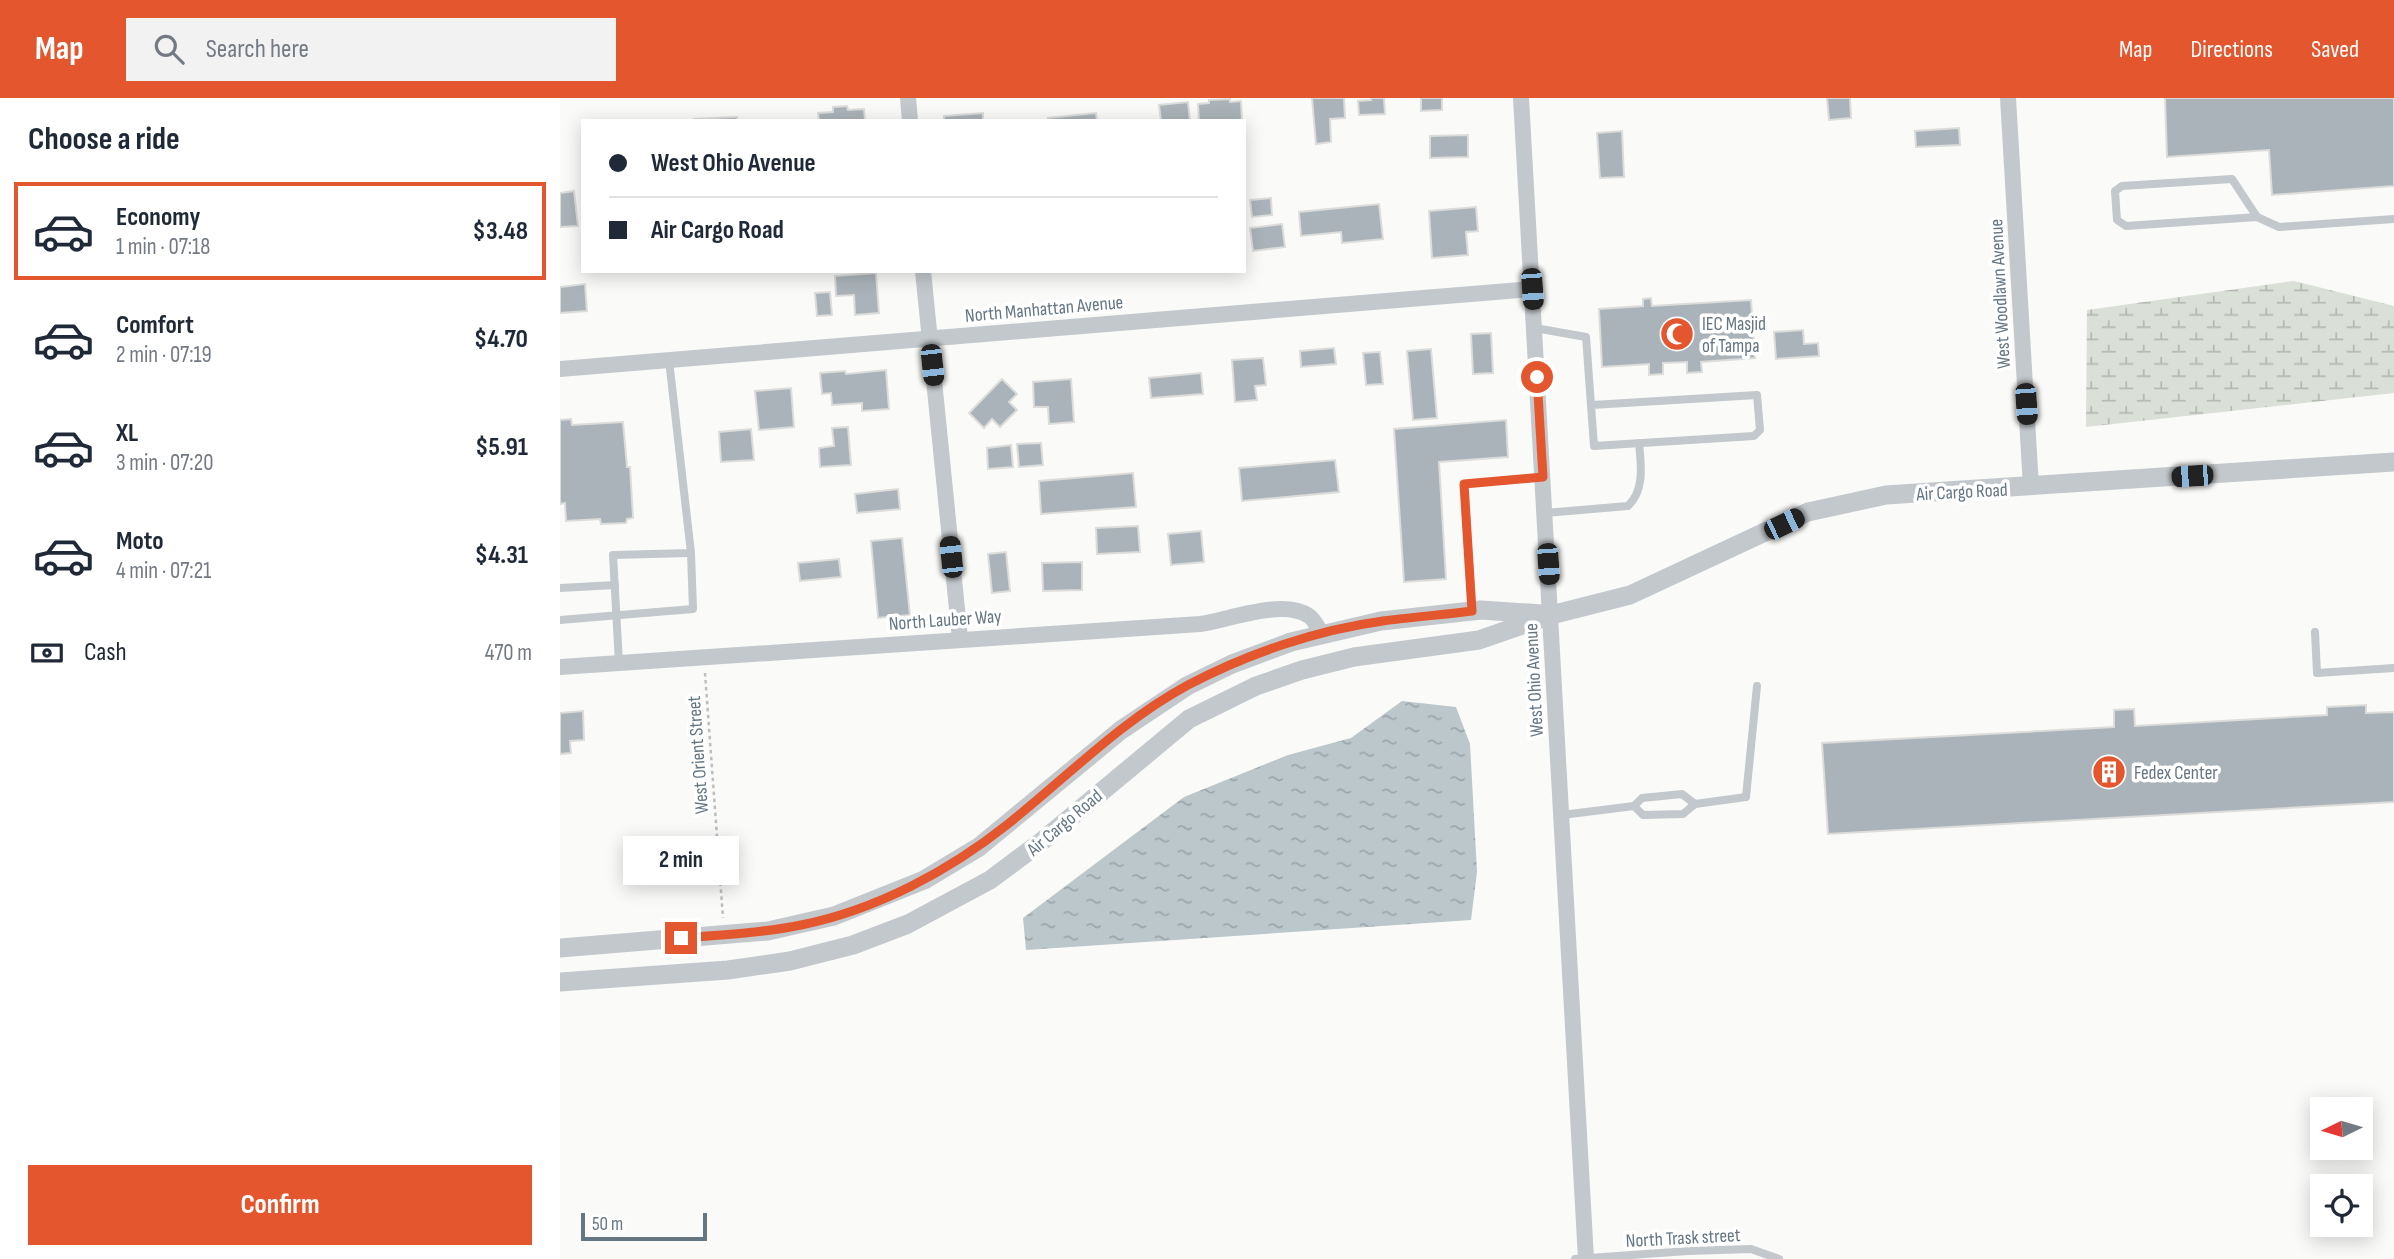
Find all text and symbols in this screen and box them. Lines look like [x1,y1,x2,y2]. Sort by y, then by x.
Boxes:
search box [126,18,616,81]
text: Map [35,29,84,69]
icon: search [150,30,188,68]
text: Search here [206,34,309,65]
text: Map [2119,35,2152,64]
text: Directions [2190,35,2273,64]
text: Saved [2311,35,2359,64]
text: Choose a ride [28,120,180,159]
text: West Ohio Avenue [651,148,816,179]
icon: car [32,200,95,263]
text: Economy [116,202,200,233]
text: Air Cargo Road [651,215,784,246]
text: $3.48 [473,216,528,247]
street label: West Woodlawn Avenue [1985,218,2016,369]
text: 1 min · 07:18 [116,233,210,261]
car [1521,267,1544,311]
street label: North Manhattan Avenue [964,291,1124,328]
icon: car [32,308,95,371]
text: Comfort [116,310,194,341]
place label: IEC Masjid of Tampa [1702,313,1766,358]
mosque icon: IEC Masjid of Tampa [1658,315,1696,353]
text: $4.70 [474,324,528,355]
text: 2 min · 07:19 [116,341,212,369]
car [920,343,945,387]
route start [1521,361,1553,393]
car [2015,382,2038,426]
icon: car [32,416,95,479]
text: XL [116,418,138,449]
text: $5.91 [475,432,528,463]
text: 3 min · 07:20 [116,449,213,477]
car [2171,464,2214,488]
street label: Air Cargo Road [1915,479,2008,506]
car [1761,505,1808,543]
icon: car [32,524,95,587]
text: Moto [116,526,164,557]
car [939,535,964,579]
text: $4.31 [475,540,528,571]
car [1537,542,1560,586]
text: 4 min · 07:21 [116,557,211,585]
street label: North Lauber Way [888,605,1003,636]
street label: West Ohio Avenue [1520,623,1549,737]
icon: cash [28,634,66,672]
text: Cash [84,637,127,668]
text: 470 m [485,639,532,667]
street label: West Orient Street [683,695,714,815]
building icon: Fedex Center [2090,753,2128,791]
place label: Fedex Center [2134,762,2218,785]
street label: Air Cargo Road [1022,785,1107,862]
callout: 2 min [623,836,739,886]
text: 2 min [659,846,703,874]
route end [665,922,697,954]
north arrow [2310,1097,2373,1160]
map controls [2310,1097,2373,1237]
button: Confirm [28,1165,532,1245]
button: locate [2310,1174,2373,1237]
scale bar [581,1210,707,1242]
text: 50 m [592,1213,623,1236]
street label: North Trask street [1625,1224,1741,1253]

